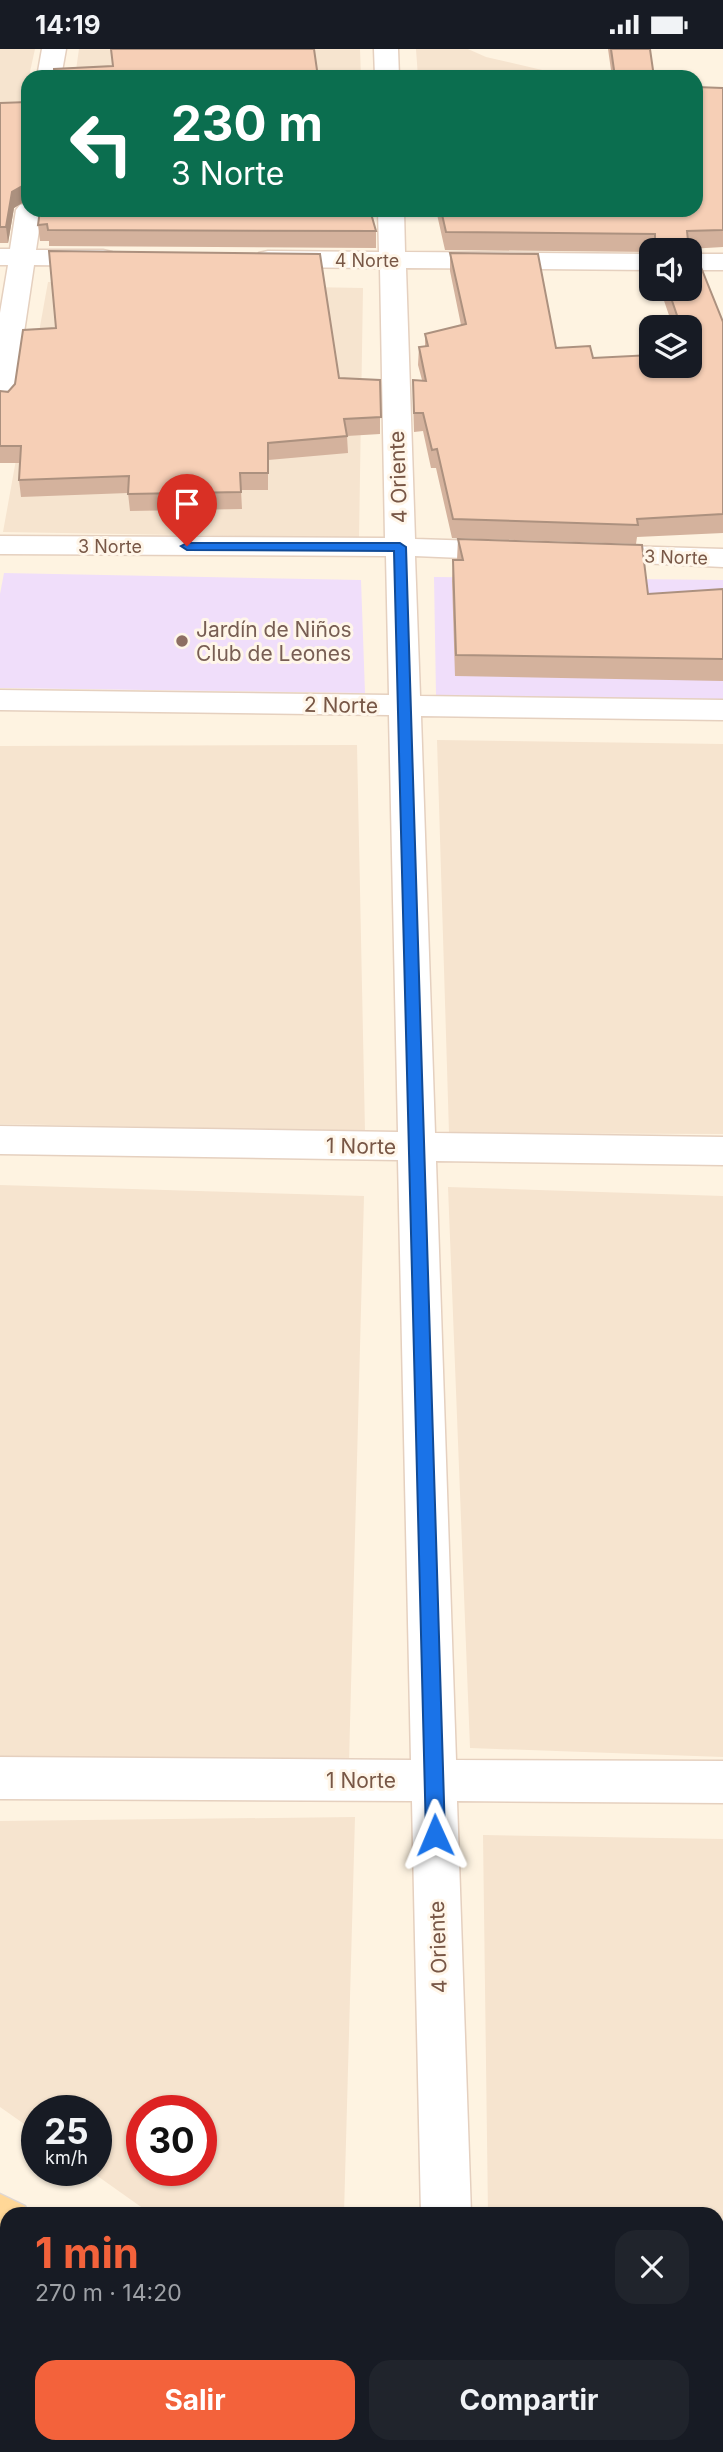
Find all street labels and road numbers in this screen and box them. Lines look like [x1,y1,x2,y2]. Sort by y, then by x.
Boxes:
street label: 4 Norte [335,250,399,271]
street label: 4 Oriente [384,430,412,524]
street label: 3 Norte [78,536,142,557]
street label: 3 Norte [644,545,708,569]
street label: 2 Norte [304,692,378,718]
street label: 1 Norte [326,1133,396,1159]
street label: 1 Norte [326,1768,396,1793]
street label: 4 Oriente [424,1900,452,1994]

